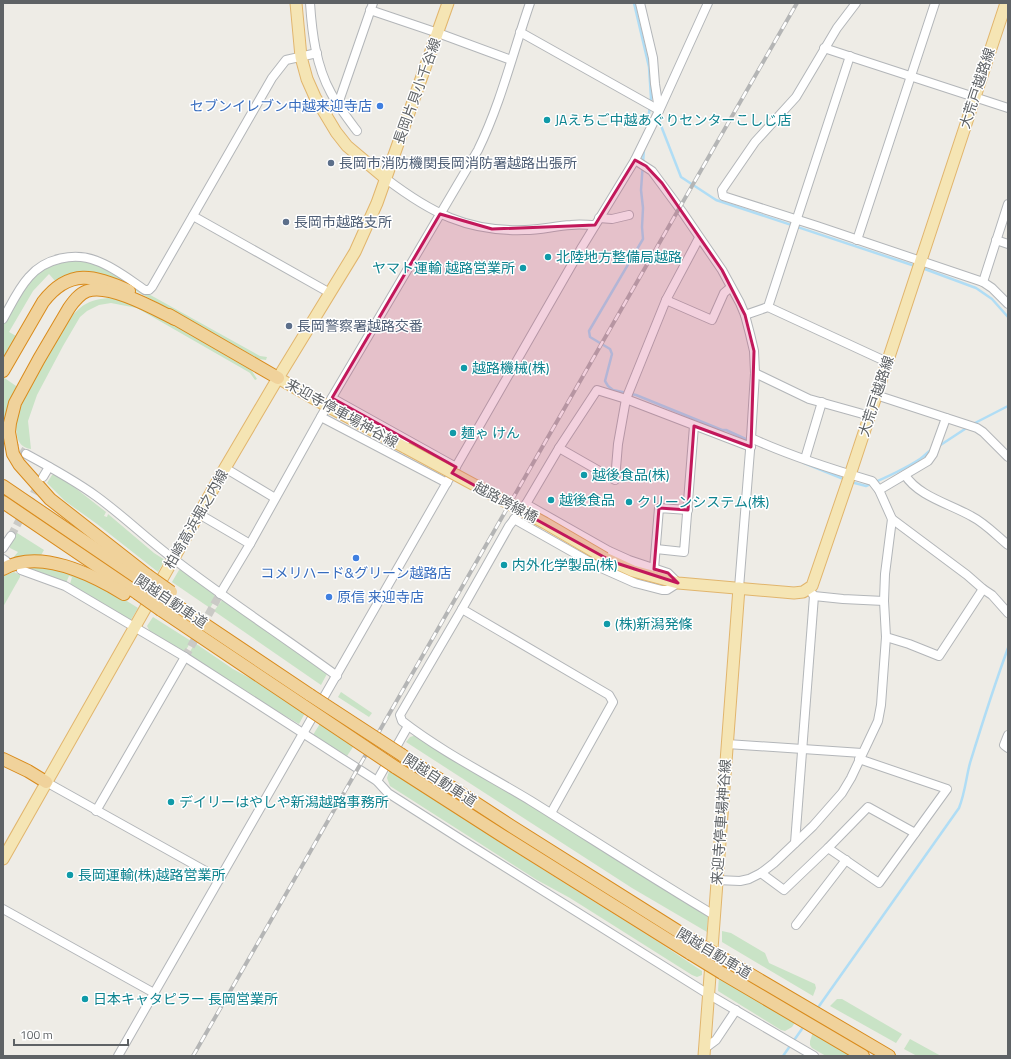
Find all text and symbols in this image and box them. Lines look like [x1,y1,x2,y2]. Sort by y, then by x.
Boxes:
street label: 長岡片貝小千谷線 [388,35,446,147]
street label: 大荒戸越路線 [954,45,999,131]
place label: セブンイレブン中越来迎寺店 [190,95,372,116]
marker: セブンイレブン中越来迎寺店 [375,101,385,111]
place label: JAえちご中越あぐりセンターこしじ店 [555,109,791,130]
marker: JAえちご中越あぐりセンターこしじ店 [542,115,552,125]
place label: 長岡市消防機関長岡消防署越路出張所 [339,152,577,173]
marker: 長岡市消防機関長岡消防署越路出張所 [326,158,336,168]
place label: 長岡市越路支所 [294,211,392,232]
marker: 長岡市越路支所 [281,217,291,227]
place label: 北陸地方整備局越路 [556,246,682,267]
marker: 北陸地方整備局越路 [543,252,553,262]
place label: ヤマト運輸 越路営業所 [372,257,515,278]
marker: ヤマト運輸 越路営業所 [518,263,528,273]
place label: 長岡警察署越路交番 [297,315,423,336]
marker: 長岡警察署越路交番 [284,321,294,331]
street label: 大荒戸越路線 [853,353,898,439]
place label: 越路機械(株) [472,357,549,378]
marker: 越路機械(株) [459,363,469,373]
street label: 来迎寺停車場神谷線 [282,373,402,452]
place label: 麺ゃ けん [461,422,520,443]
marker: 麺ゃ けん [448,428,458,438]
place label: 越後食品(株) [592,464,669,485]
street label: 柏崎高浜堀之内線 [158,465,233,572]
marker: 越後食品(株) [579,470,589,480]
street label: 越路跨線橋 [470,476,542,527]
place label: 越後食品 [559,489,615,510]
place label: クリーンシステム(株) [637,491,769,512]
marker: 越後食品 [546,495,556,505]
marker: クリーンシステム(株) [624,497,634,507]
marker: コメリハード&グリーン越路店 [351,553,361,563]
place label: 内外化学製品(株) [512,554,617,575]
marker: 内外化学製品(株) [499,560,509,570]
place label: コメリハード&グリーン越路店 [261,562,451,583]
street label: 関越自動車道 [131,568,212,633]
place label: 原信 来迎寺店 [337,586,424,607]
marker: 原信 来迎寺店 [324,592,334,602]
place label: (株)新潟発條 [615,613,692,634]
marker: (株)新潟発條 [602,619,612,629]
street label: 関越自動車道 [399,748,481,811]
street label: 来迎寺停車場神谷線 [706,758,735,886]
place label: デイリーはやしや新潟越路事務所 [179,791,389,812]
marker: デイリーはやしや新潟越路事務所 [166,797,176,807]
place label: 長岡運輸(株)越路営業所 [78,864,225,885]
marker: 長岡運輸(株)越路営業所 [65,870,75,880]
street label: 関越自動車道 [673,922,756,983]
place label: 日本キャタピラー 長岡営業所 [93,988,278,1009]
marker: 日本キャタピラー 長岡営業所 [80,994,90,1004]
scale bar [14,1021,128,1047]
text: 100 m [20,1025,53,1044]

